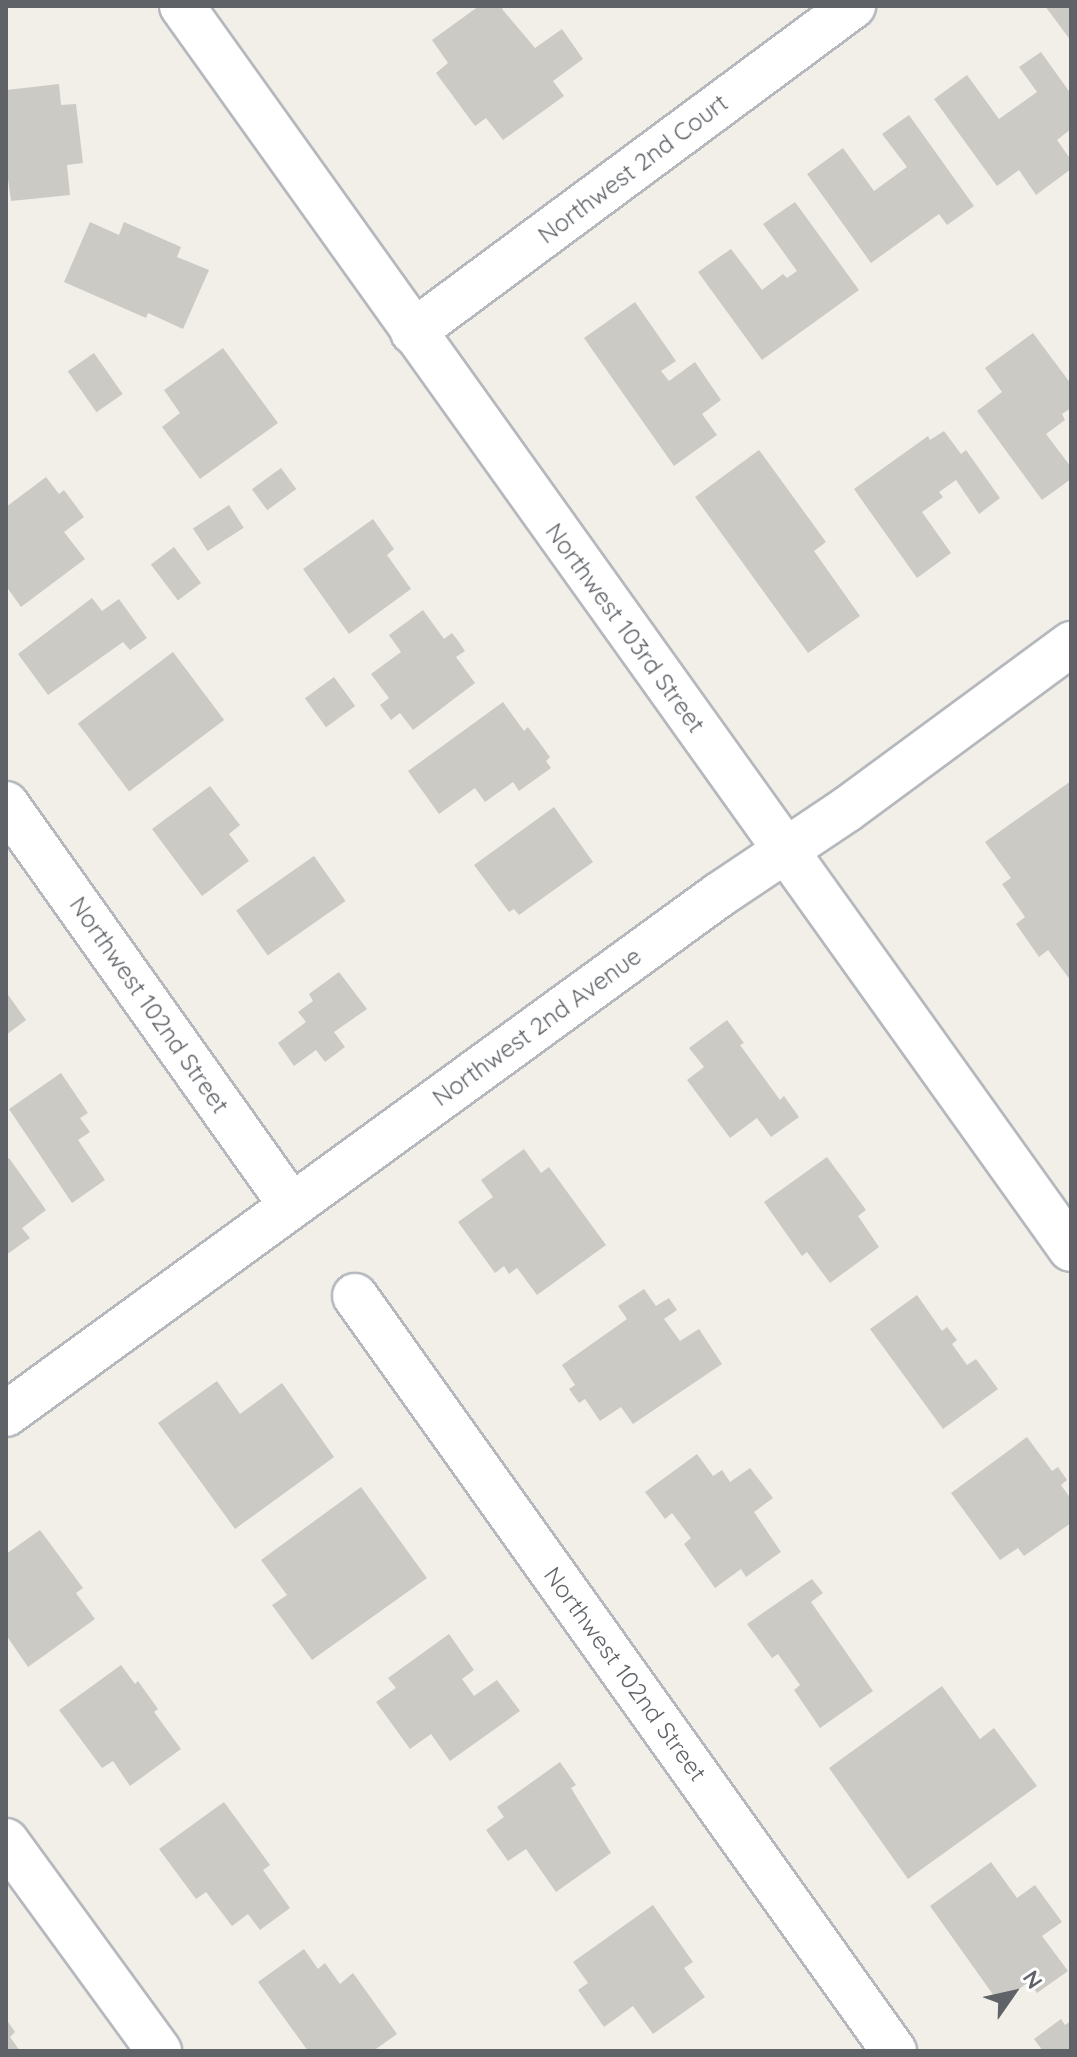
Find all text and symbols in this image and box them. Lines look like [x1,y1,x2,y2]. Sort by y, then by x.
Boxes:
street label: Northwest 2nd Court [532,88,734,250]
street label: Northwest 103rd Street [539,518,711,738]
street label: Northwest 102nd Street [63,891,235,1119]
street label: Northwest 2nd Avenue [427,942,647,1112]
street label: Northwest 102nd Street [538,1561,712,1787]
north arrow [973,1953,1053,2033]
text: N [1017,1965,1049,1994]

